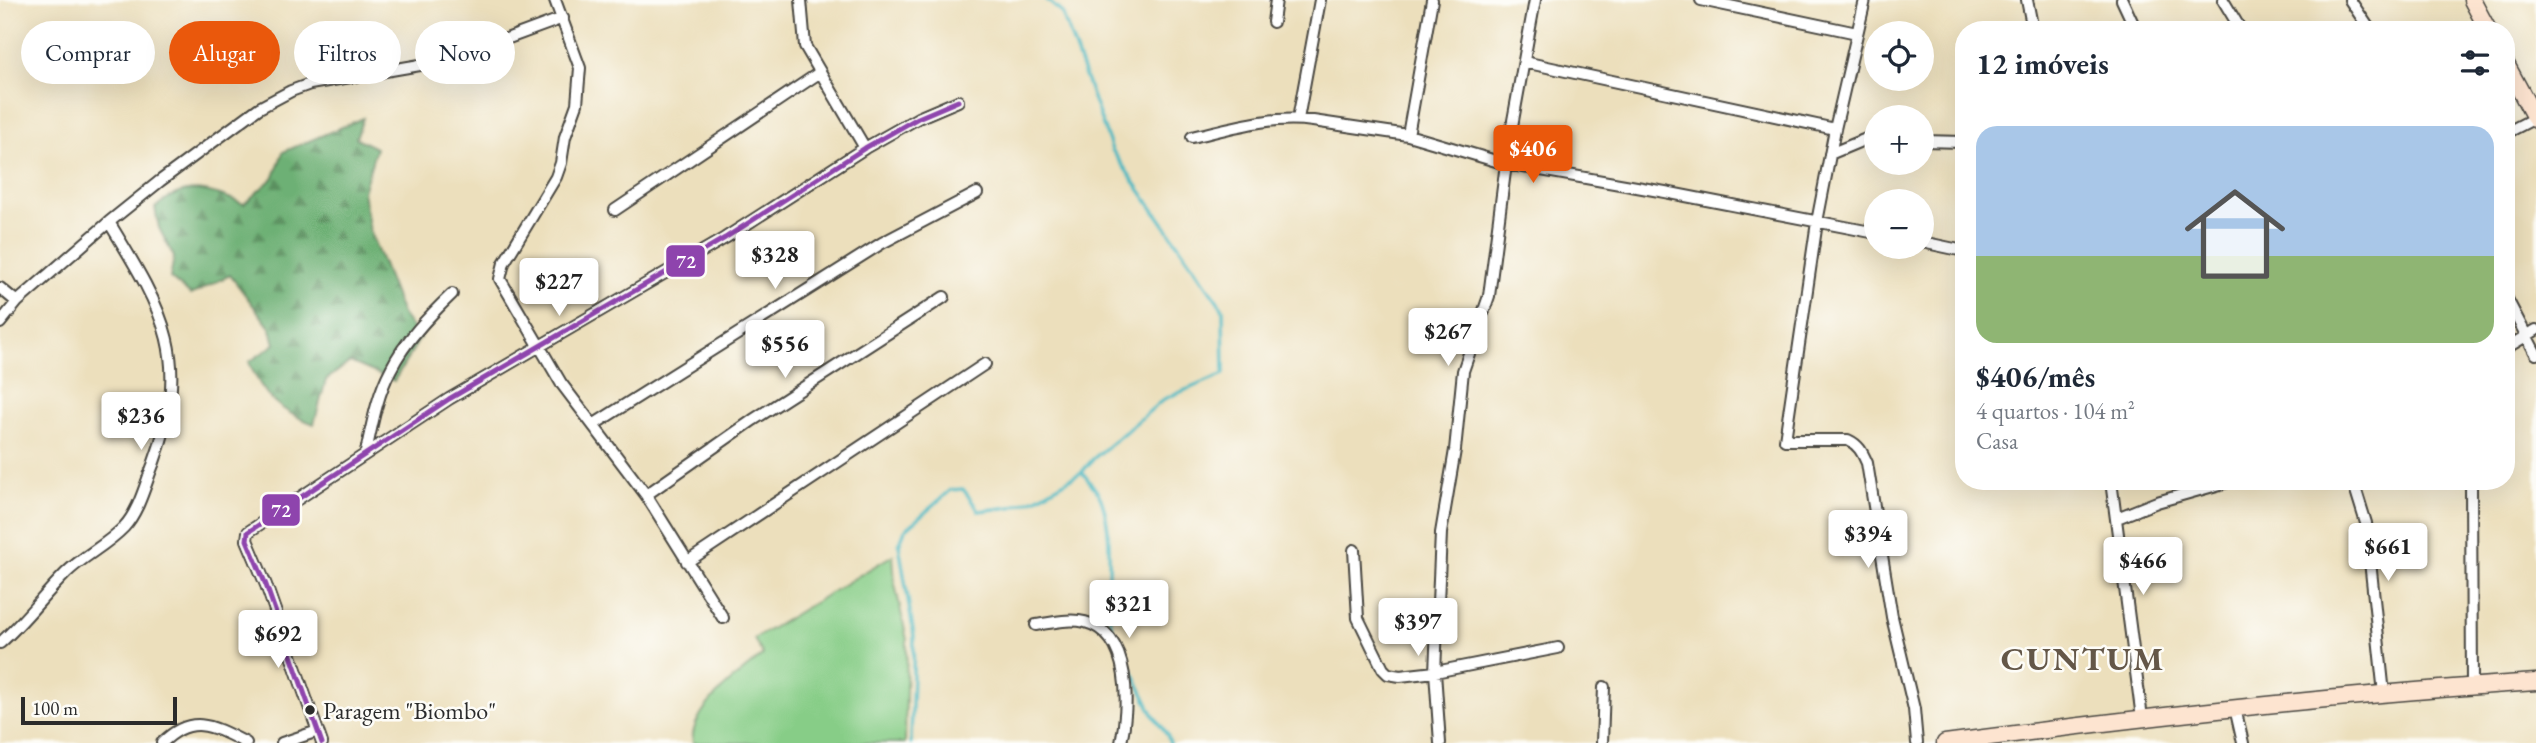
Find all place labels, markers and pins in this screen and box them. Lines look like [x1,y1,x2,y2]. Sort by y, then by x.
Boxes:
pin: $406 [1492,125,1574,185]
pin: $328 [734,232,816,291]
pin: $227 [518,258,600,318]
pin: $267 [1407,308,1489,368]
pin: $556 [744,320,826,380]
pin: $236 [100,392,182,452]
pin: $394 [1827,510,1909,570]
pin: $661 [2347,524,2429,583]
pin: $466 [2102,538,2184,597]
pin: $321 [1088,580,1170,640]
pin: $397 [1377,598,1459,658]
pin: $692 [237,610,319,670]
place label: Paragem "Biombo" [323,695,496,726]
marker: Paragem "Biombo" [303,703,317,717]

